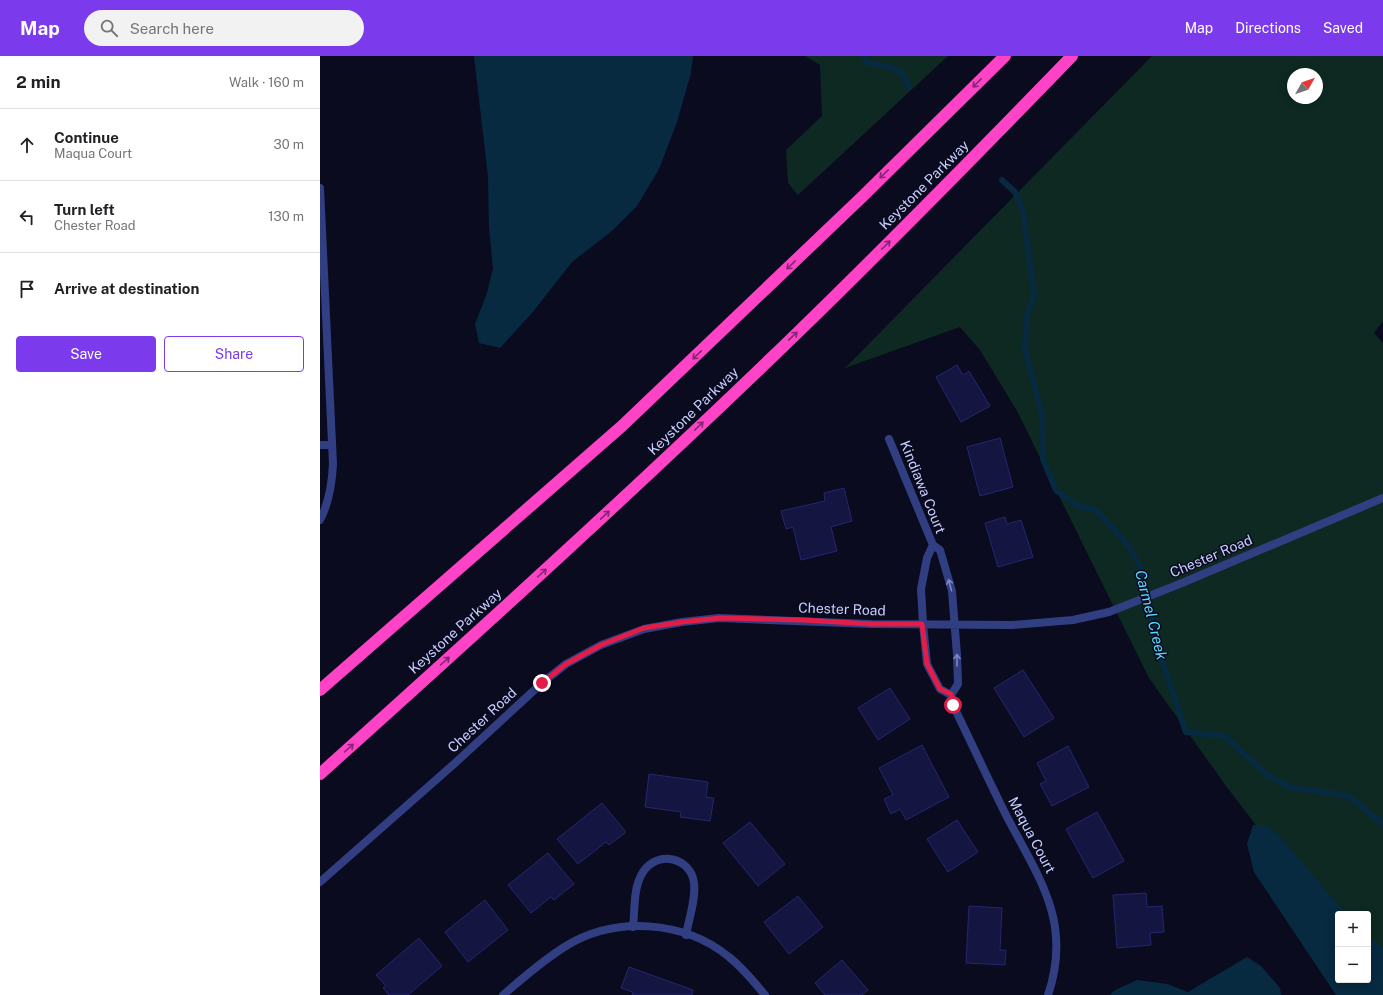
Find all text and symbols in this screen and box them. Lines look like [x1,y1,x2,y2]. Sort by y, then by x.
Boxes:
search box [84,10,364,46]
text: Map [20,17,60,39]
icon: search [98,17,120,39]
text: Search here [130,20,214,37]
text: Map [1185,20,1213,36]
text: Directions [1235,20,1301,36]
text: Saved [1323,20,1363,36]
north arrow [1287,68,1323,104]
text: 2 min [16,72,61,92]
text: Walk · 160 m [229,75,304,90]
one-way arrow [972,78,982,88]
text: Continue [54,129,119,146]
icon: ahead [16,134,38,156]
text: 30 m [274,137,304,152]
street label: Keystone Parkway [876,137,972,233]
text: Maqua Court [54,146,132,161]
one-way arrow [879,170,889,179]
text: Turn left [54,201,115,218]
icon: left [16,206,38,228]
text: 130 m [268,209,304,224]
text: Chester Road [54,218,135,233]
one-way arrow [881,240,891,250]
one-way arrow [786,260,796,270]
icon: arrive [16,278,38,300]
text: Arrive at destination [54,280,199,297]
one-way arrow [788,331,798,341]
button: Save [16,336,156,372]
button: Share [164,336,304,372]
one-way arrow [692,350,702,360]
street label: Keystone Parkway [644,363,742,458]
one-way arrow [694,421,704,431]
street label: Kindiawa Court [897,438,949,536]
one-way arrow [600,510,610,520]
street label: Chester Road [1167,531,1255,581]
water label: Carmel Creek [1132,568,1171,663]
one-way arrow [536,569,546,578]
one-way arrow [946,579,953,592]
street label: Keystone Parkway [405,585,505,677]
street label: Chester Road [798,599,886,619]
one-way arrow [953,654,961,667]
one-way arrow [440,656,451,665]
route end [533,674,551,692]
street label: Chester Road [444,684,520,756]
route start [944,696,962,714]
one-way arrow [344,743,354,752]
street label: Maqua Court [1005,794,1059,876]
map controls [1335,911,1371,983]
button: + [1335,911,1371,947]
button: − [1335,947,1371,983]

